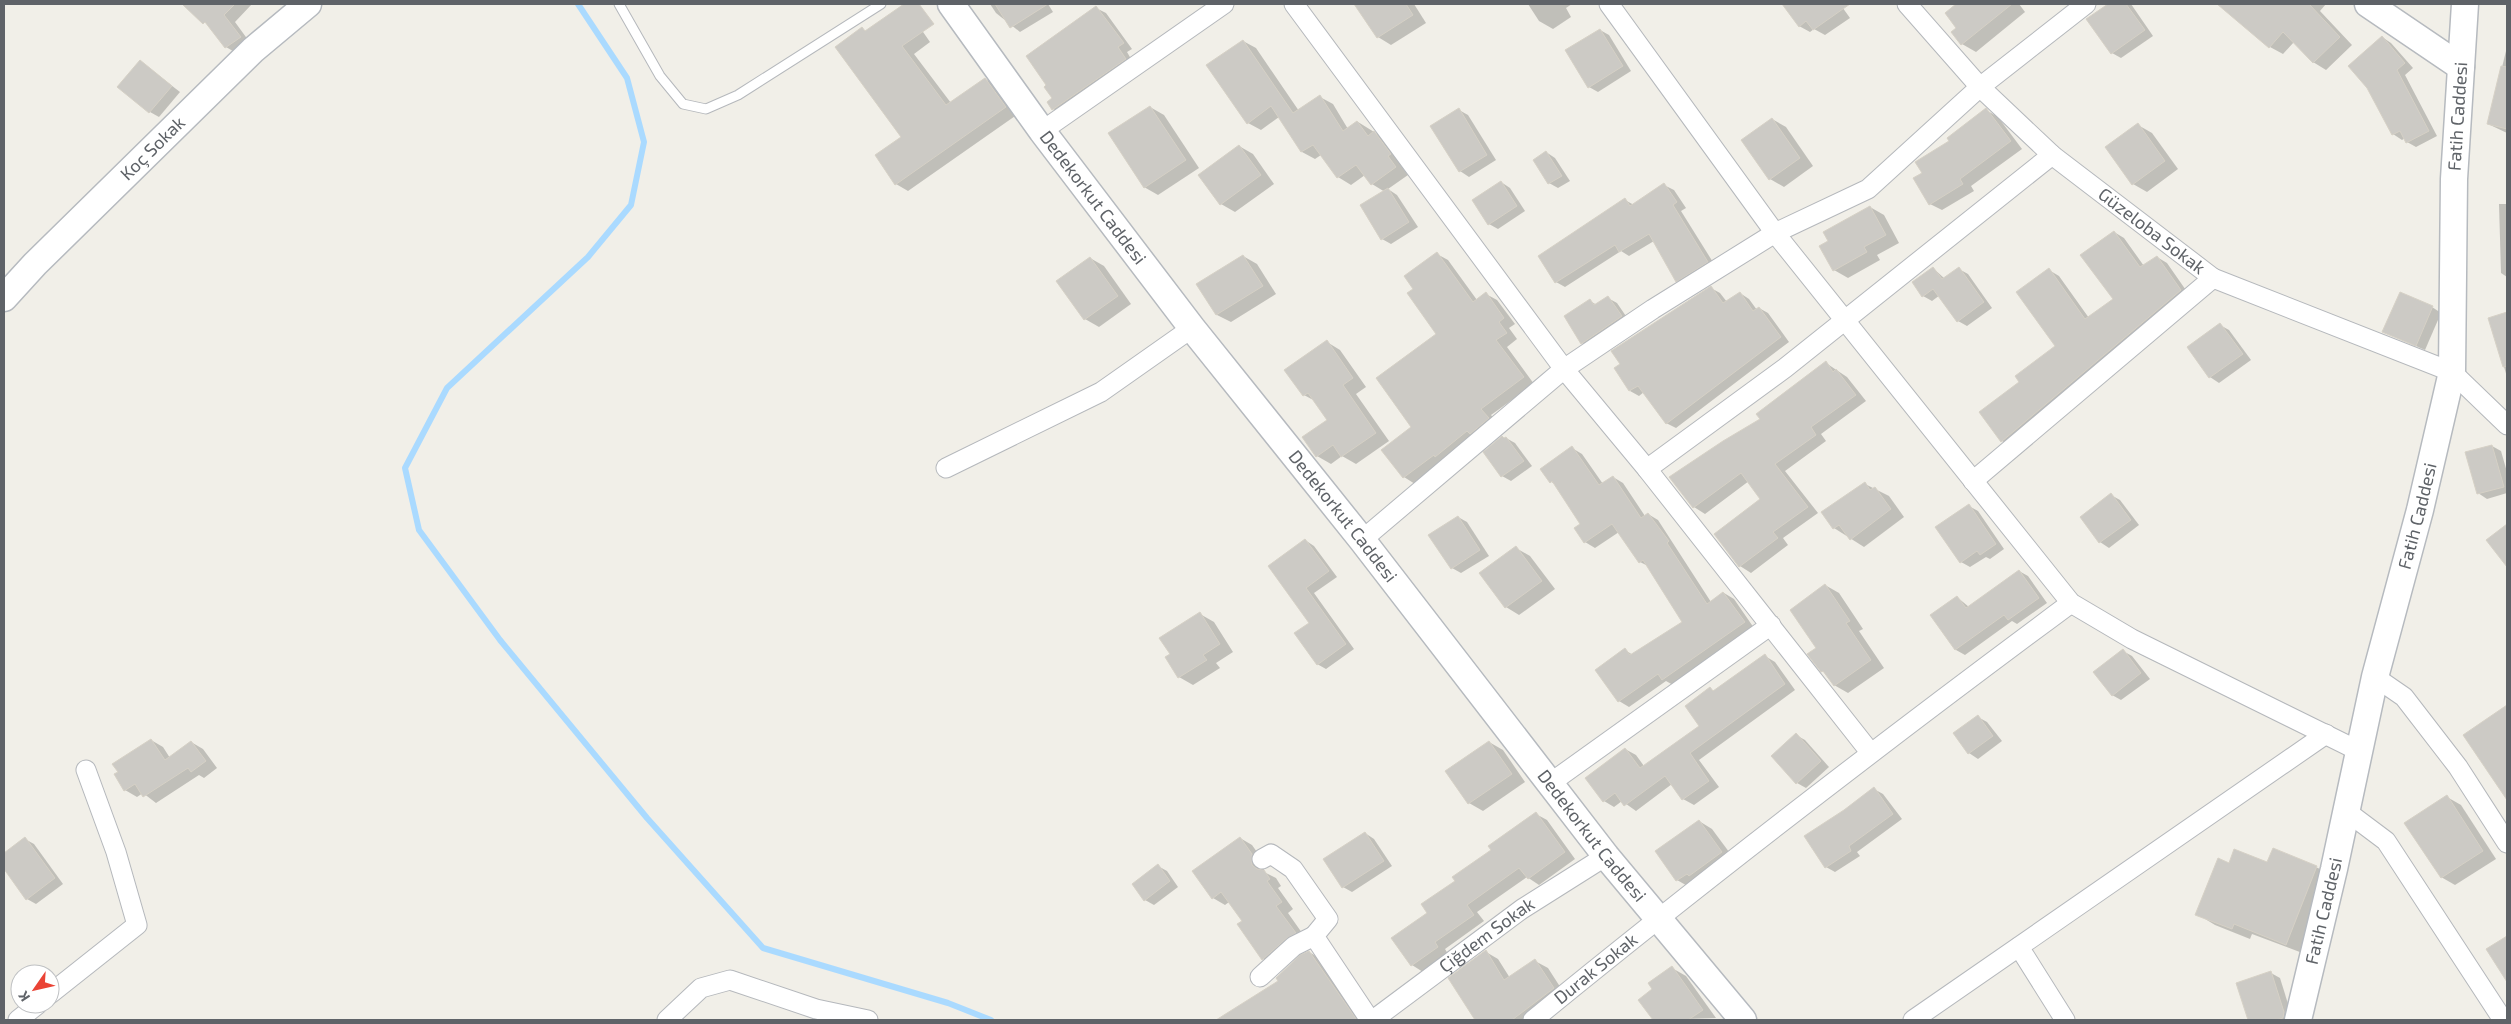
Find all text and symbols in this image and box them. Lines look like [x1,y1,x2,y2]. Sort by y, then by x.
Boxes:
street label: Fatih Caddesi [2443,61,2471,171]
street label: Koç Sokak [115,111,189,184]
street label: Dedekorkut Caddesi [1036,126,1151,268]
street label: Güzeloba Sokak [2094,183,2210,278]
street label: Dedekorkut Caddesi [1284,445,1402,586]
street label: Fatih Caddesi [2393,460,2441,572]
street label: Dedekorkut Caddesi [1533,765,1651,906]
street label: Fatih Caddesi [2300,855,2346,966]
street label: Çiğdem Sokak [1434,892,1538,978]
street label: Durak Sokak [1549,928,1641,1008]
north arrow [10,964,60,1014]
text: K [14,988,33,1005]

